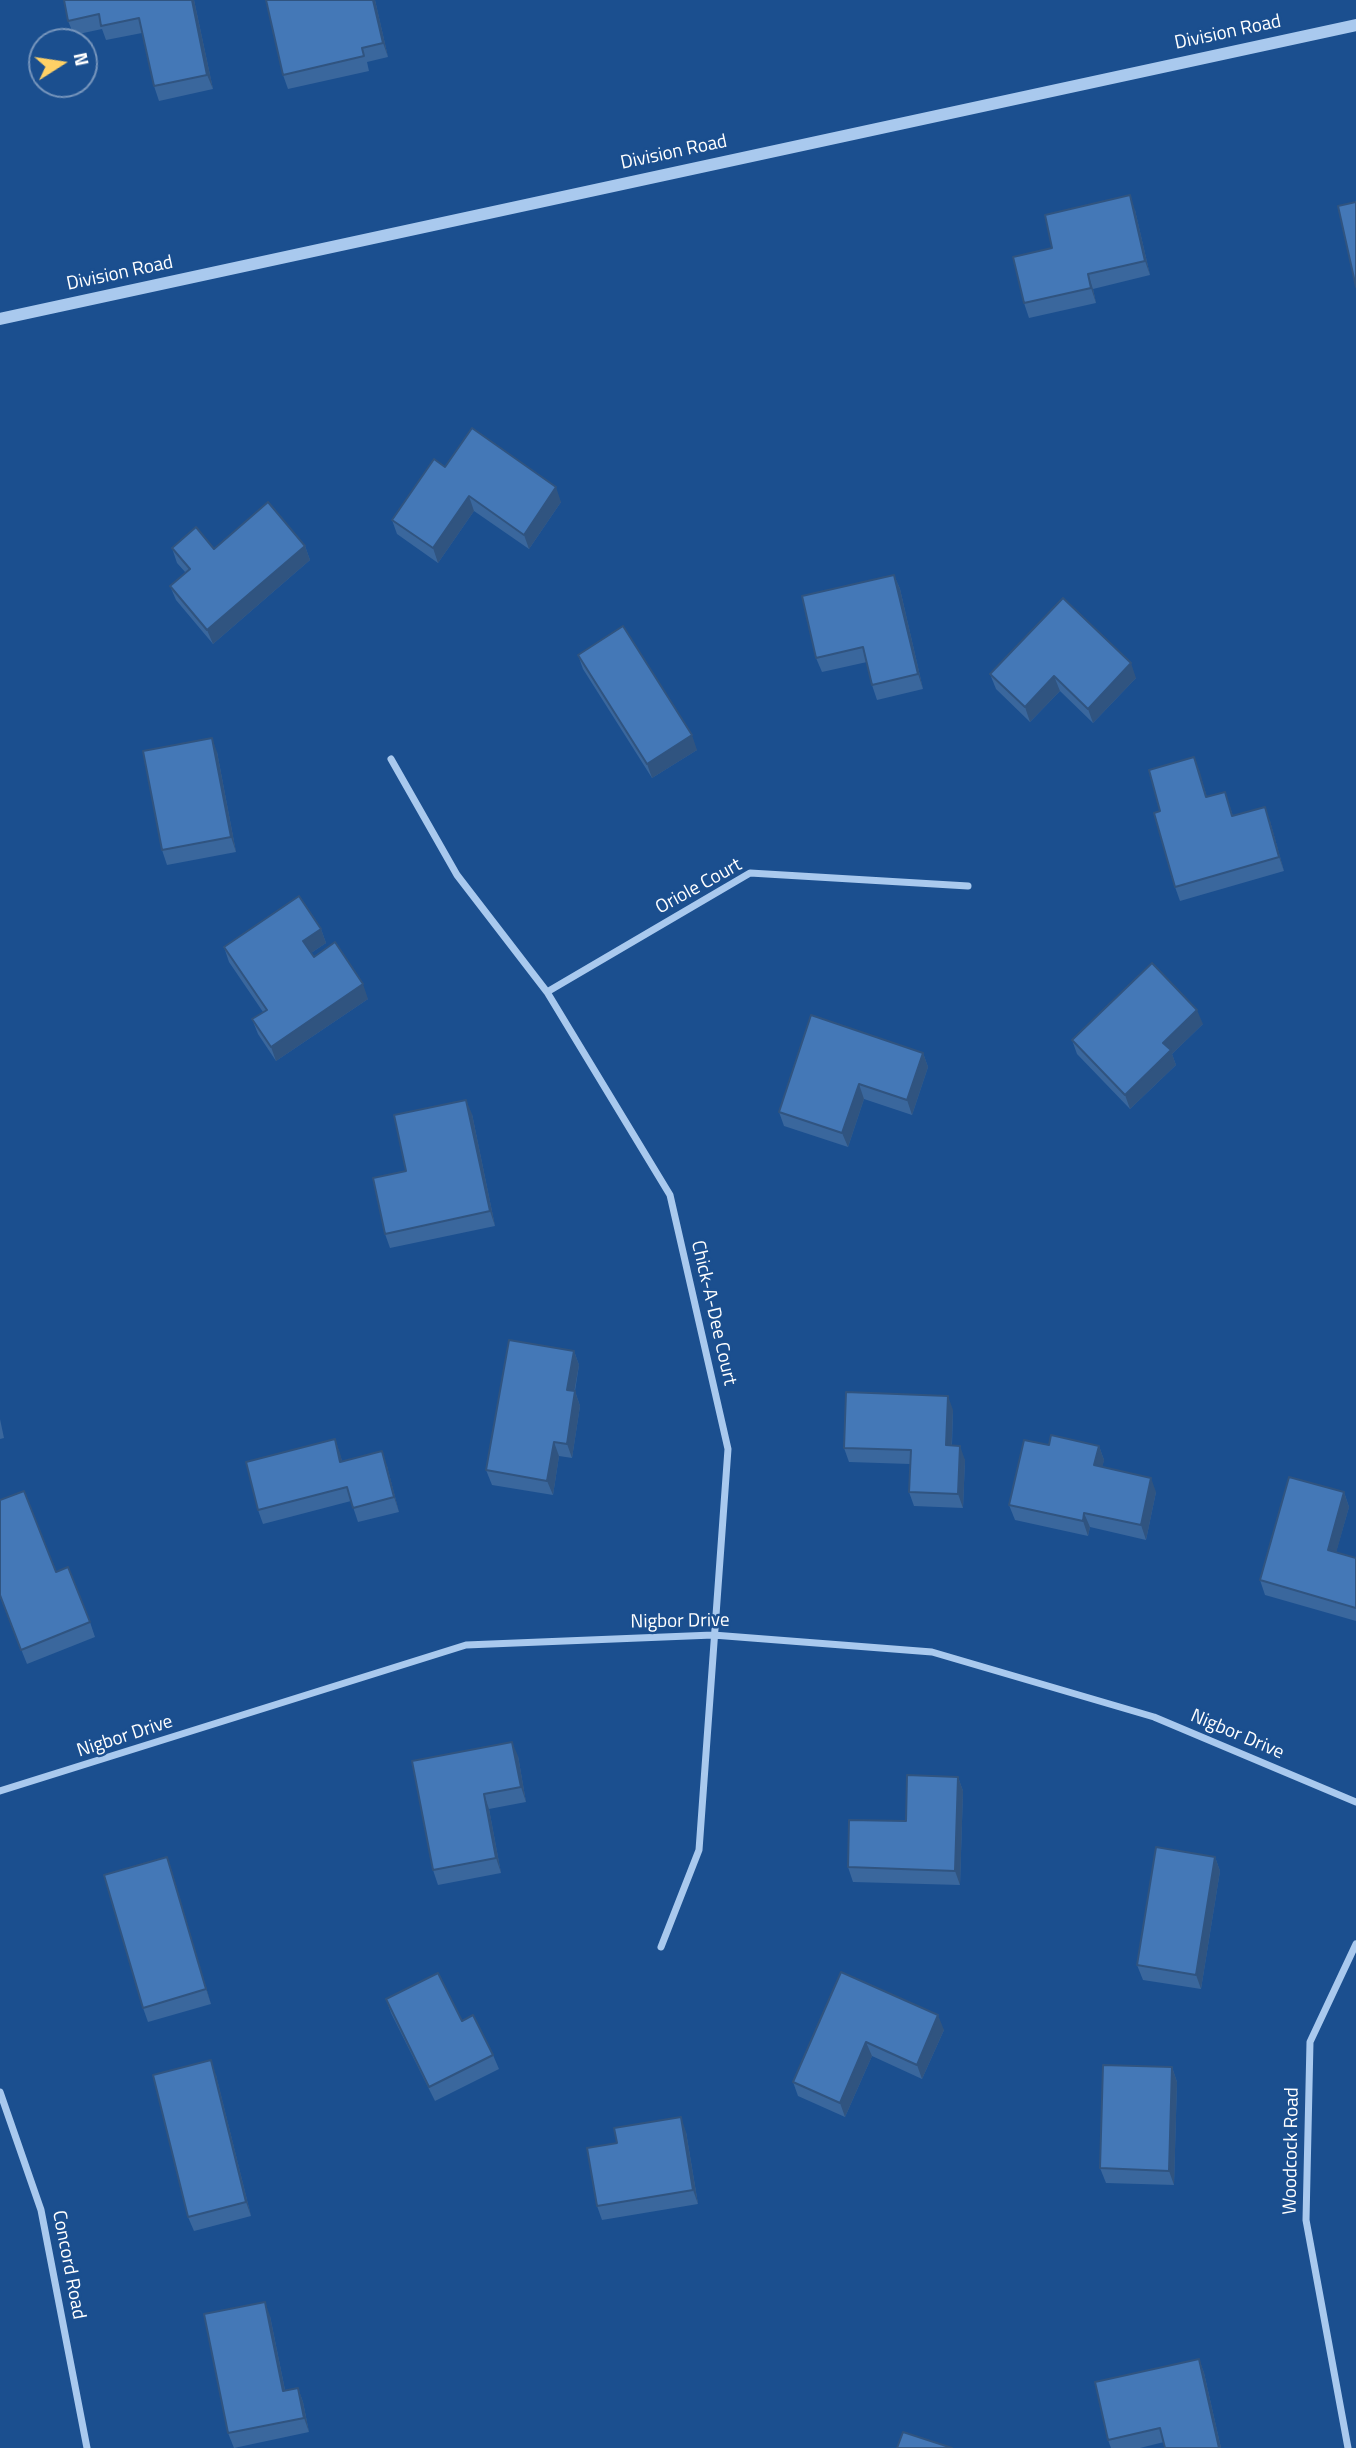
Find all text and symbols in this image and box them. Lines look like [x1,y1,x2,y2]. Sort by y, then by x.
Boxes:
street label: Division Road [1173,11,1283,55]
north arrow [28,28,98,98]
text: N [67,49,98,68]
street label: Division Road [619,131,729,175]
street label: Division Road [65,252,175,296]
street label: Oriole Court [652,854,746,920]
street label: Chick-A-Dee Court [685,1238,741,1388]
street label: Nigbor Drive [630,1610,730,1634]
street label: Nigbor Drive [1187,1705,1287,1765]
street label: Nigbor Drive [74,1711,176,1763]
street label: Woodcock Road [1279,2087,1305,2215]
street label: Concord Road [46,2209,90,2321]

